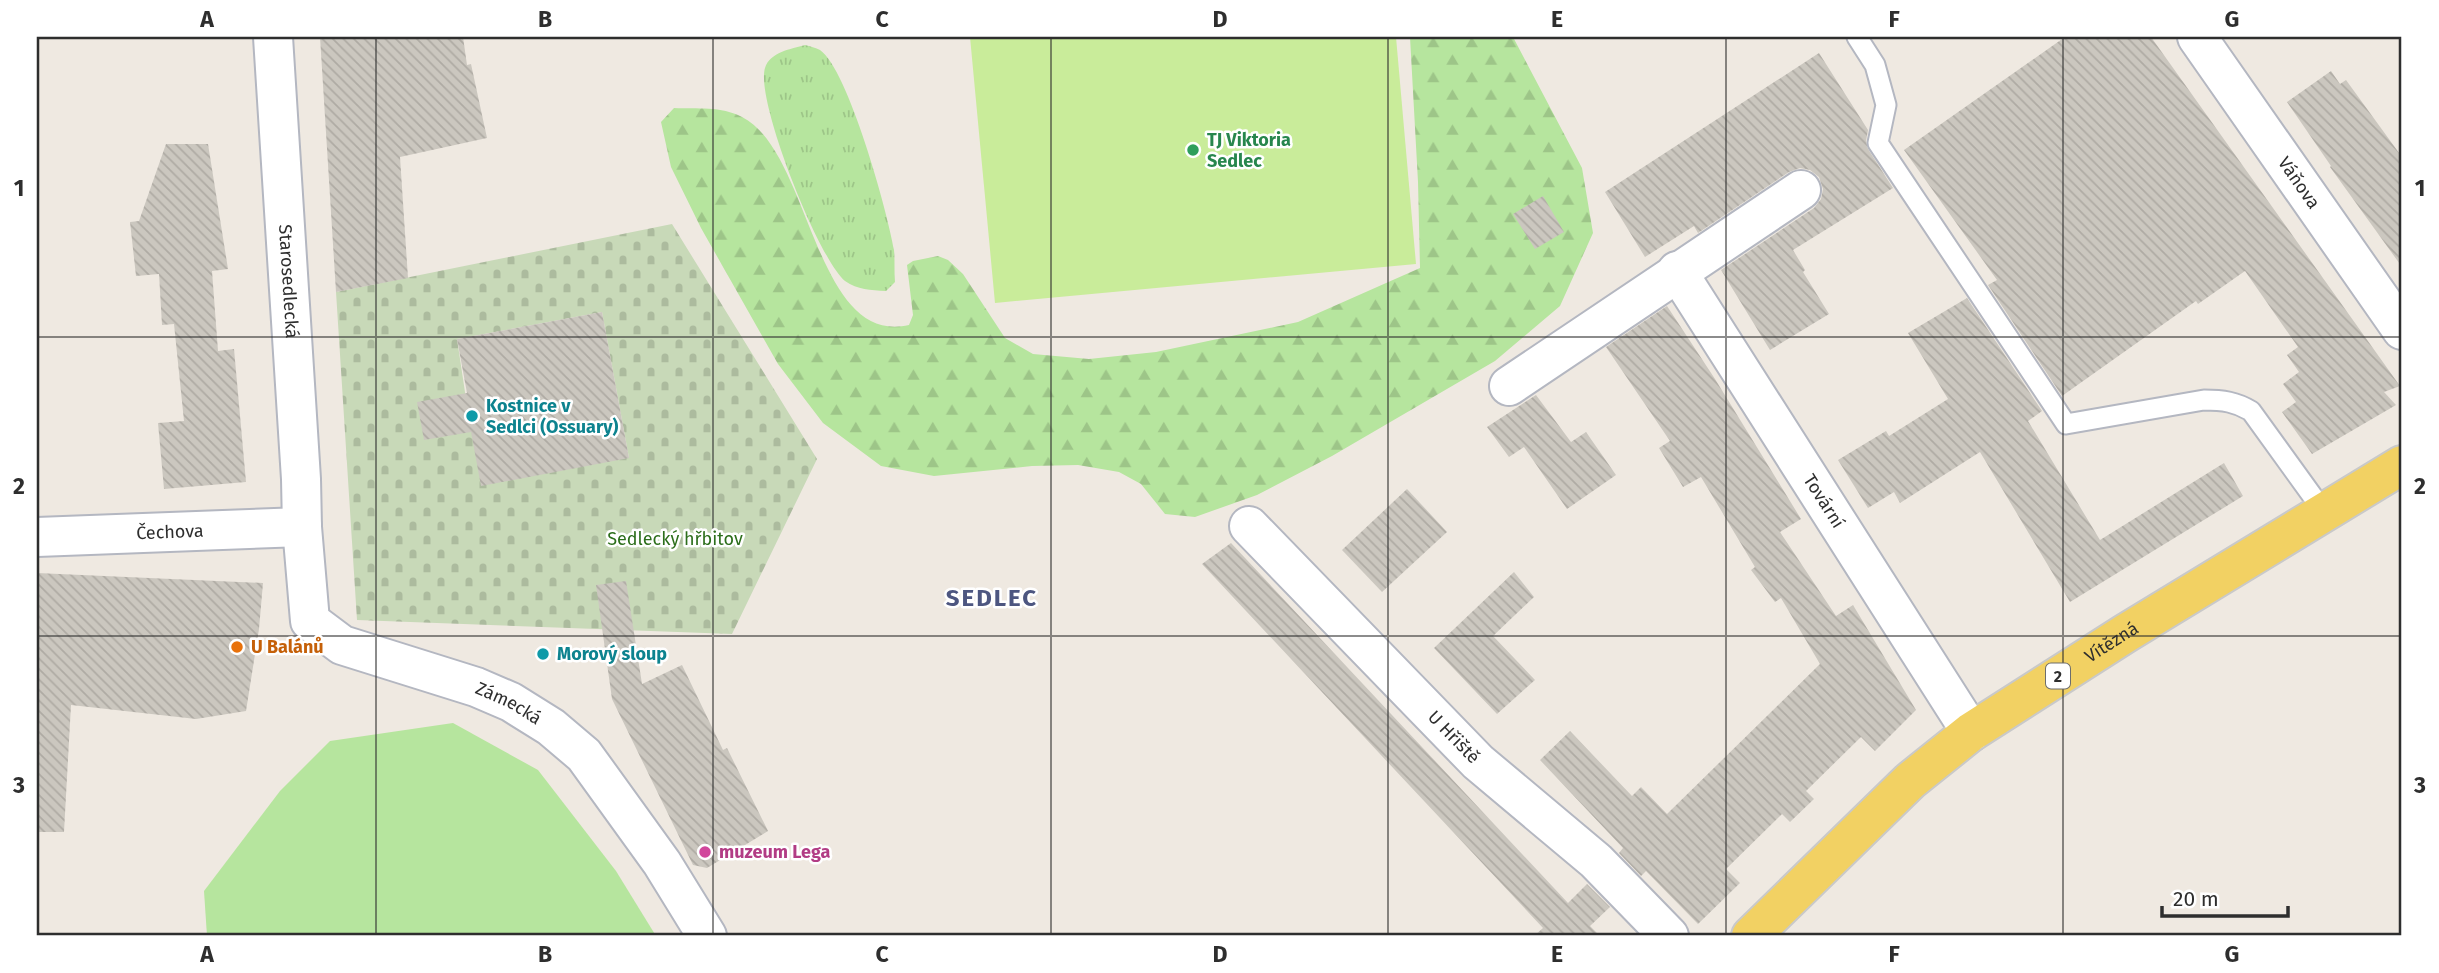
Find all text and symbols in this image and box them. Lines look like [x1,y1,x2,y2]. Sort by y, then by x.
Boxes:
text: A [199,5,214,33]
text: B [538,5,552,33]
text: C [875,5,889,33]
text: D [1213,5,1228,33]
text: E [1551,5,1563,33]
text: F [1888,5,1900,33]
text: G [2225,5,2239,33]
place label: TJ Viktoria Sedlec [1207,129,1291,172]
marker: TJ Viktoria Sedlec [1185,142,1201,158]
street label: Váňova [2273,153,2325,213]
text: 1 [14,174,24,202]
text: 1 [2415,174,2425,202]
street label: Starosedlecká [274,224,303,339]
place label: Kostnice v Sedlci (Ossuary) [486,395,619,438]
marker: Kostnice v Sedlci (Ossuary) [464,408,480,424]
street label: Tovární [1798,470,1849,532]
text: 2 [13,472,25,500]
text: 2 [2414,472,2426,500]
street label: Čechova [136,520,204,544]
park label: Sedlecký hřbitov [607,528,743,550]
district label: SEDLEC [946,584,1038,612]
street label: Vítězná [2081,617,2142,668]
place label: U Balánů [251,636,324,658]
marker: U Balánů [229,639,245,655]
place label: Morový sloup [557,643,667,665]
marker: Morový sloup [535,646,551,662]
road number: 2 [2046,664,2070,688]
street label: Zámecká [472,677,546,729]
street label: U Hřiště [1423,706,1484,768]
text: 3 [12,771,25,799]
text: 3 [2413,771,2426,799]
place label: muzeum Lega [719,841,831,863]
marker: muzeum Lega [697,844,713,860]
scale bar [2162,875,2288,919]
text: 20 m [2173,886,2219,912]
text: A [199,940,214,968]
text: B [538,940,552,968]
text: C [875,940,889,968]
text: D [1213,940,1228,968]
text: E [1551,940,1563,968]
text: F [1888,940,1900,968]
text: G [2225,940,2239,968]

